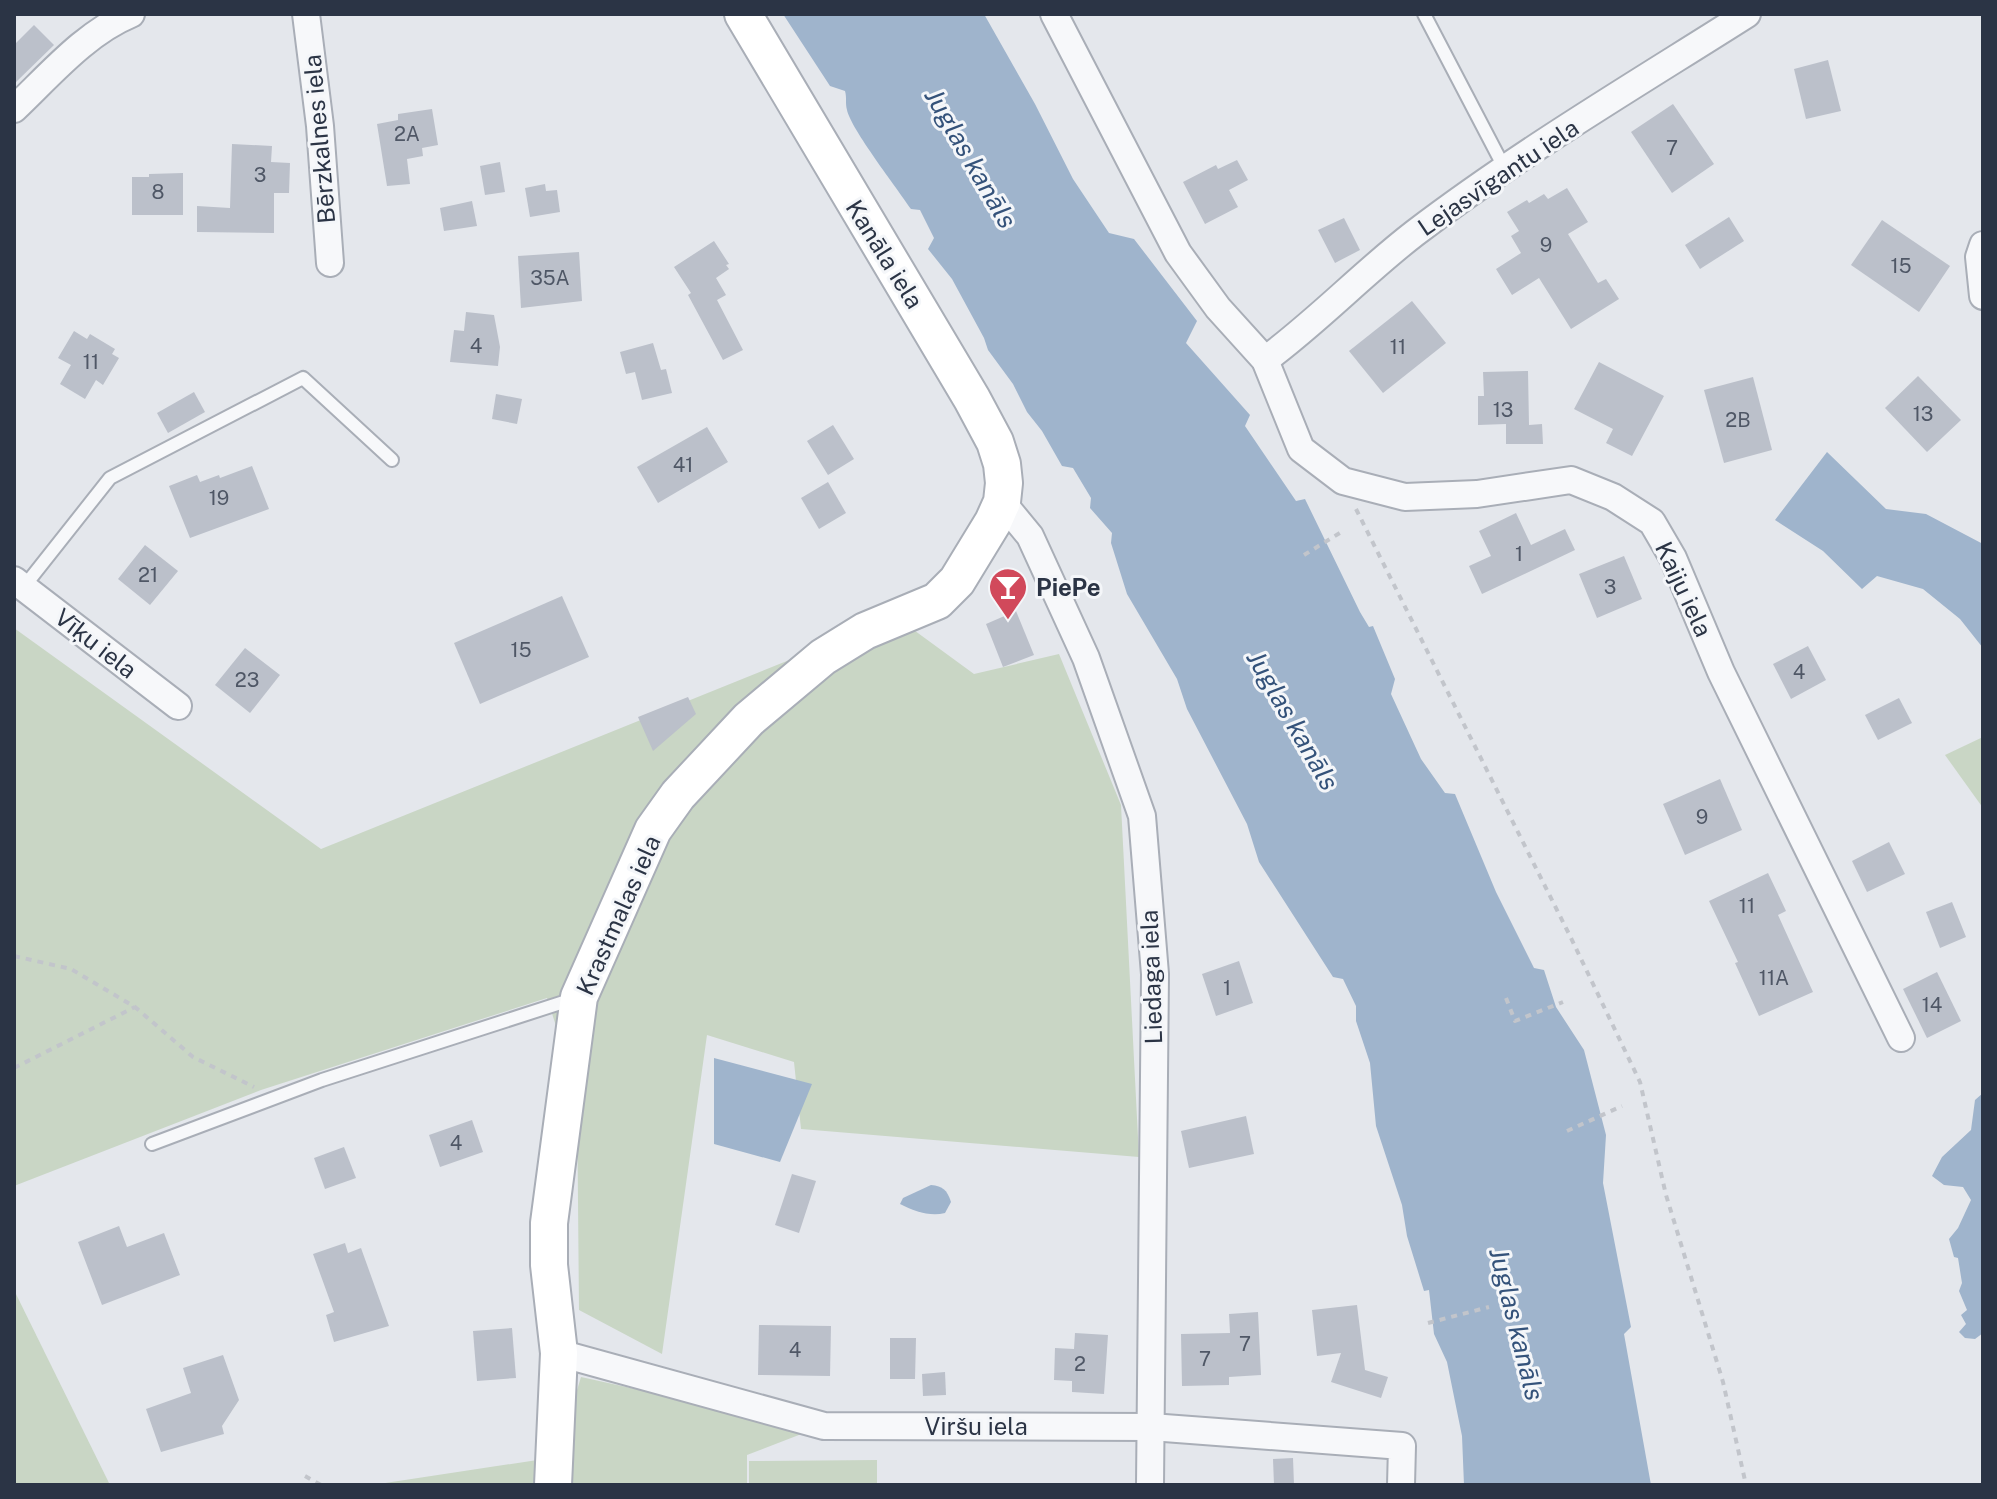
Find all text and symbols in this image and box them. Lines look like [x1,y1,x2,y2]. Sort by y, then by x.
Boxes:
street label: Bērzkalnes iela [298,53,340,225]
water label: Juglas kanāls [919,83,1023,233]
street label: Lejasvīgantu iela [1412,113,1584,241]
house number: 2A [394,122,420,146]
house number: 7 [1666,136,1678,160]
house number: 3 [254,163,266,187]
house number: 8 [152,180,164,204]
street label: Kanāla iela [841,195,929,313]
house number: 9 [1540,233,1552,257]
house number: 15 [1891,254,1911,278]
house number: 35A [530,266,570,290]
house number: 4 [470,334,482,358]
house number: 11 [1390,335,1406,359]
house number: 11 [83,350,99,374]
house number: 13 [1493,398,1513,422]
house number: 13 [1913,402,1933,426]
house number: 2B [1725,408,1751,432]
house number: 41 [673,453,693,477]
house number: 19 [209,486,229,510]
street label: Kaiju iela [1650,537,1718,641]
house number: 1 [1515,542,1523,566]
house number: 21 [138,563,158,587]
bar icon: PiePe [987,566,1029,621]
place label: PiePe [1036,573,1101,601]
house number: 3 [1604,575,1616,599]
street label: Vīķu iela [50,602,142,684]
house number: 15 [511,638,531,662]
water label: Juglas kanāls [1241,645,1345,795]
house number: 4 [1793,660,1805,684]
house number: 23 [235,668,259,692]
house number: 9 [1696,805,1708,829]
street label: Krastmalas iela [570,831,666,999]
house number: 11 [1739,894,1755,918]
street label: Liedaga iela [1135,909,1167,1045]
house number: 11A [1759,966,1789,990]
house number: 1 [1223,976,1231,1000]
house number: 14 [1922,993,1942,1017]
house number: 4 [450,1131,462,1155]
water label: Juglas kanāls [1483,1244,1551,1404]
house number: 7 [1239,1332,1251,1356]
house number: 4 [789,1338,801,1362]
house number: 7 [1199,1347,1211,1371]
house number: 2 [1074,1352,1086,1376]
street label: Viršu iela [924,1412,1028,1440]

